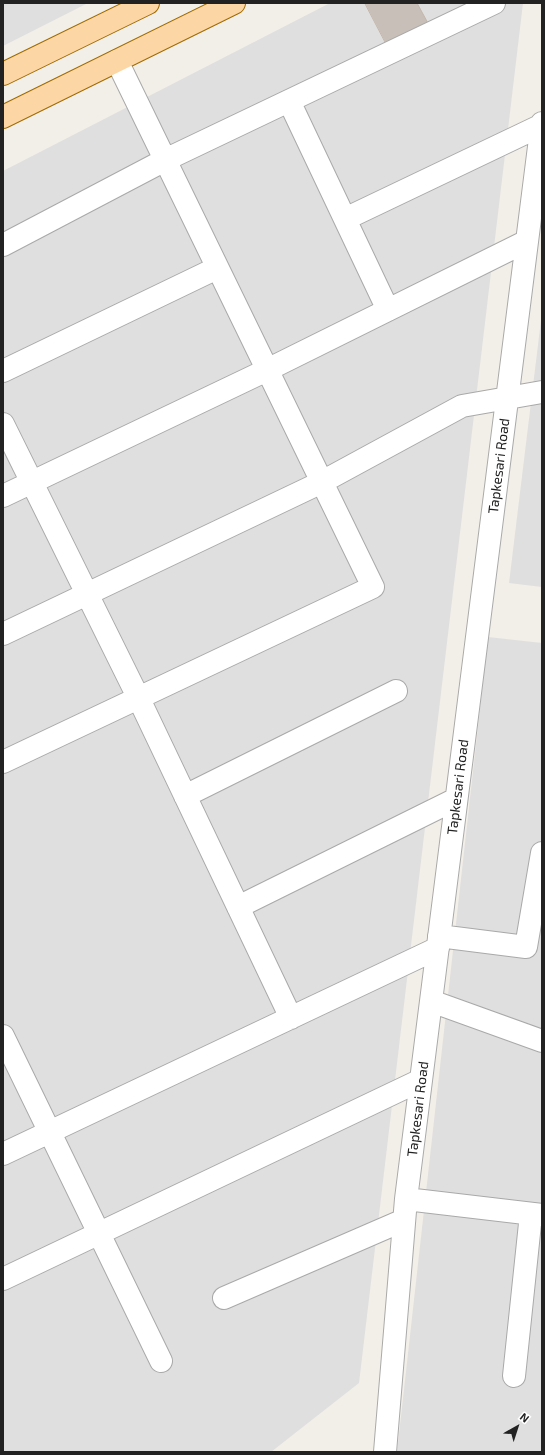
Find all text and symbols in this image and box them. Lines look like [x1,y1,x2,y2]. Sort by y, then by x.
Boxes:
street label: Tapkesari Road [485,417,513,515]
street label: Tapkesari Road [444,738,472,836]
street label: Tapkesari Road [404,1060,432,1158]
north arrow [497,1407,537,1447]
text: N [518,1410,532,1425]

